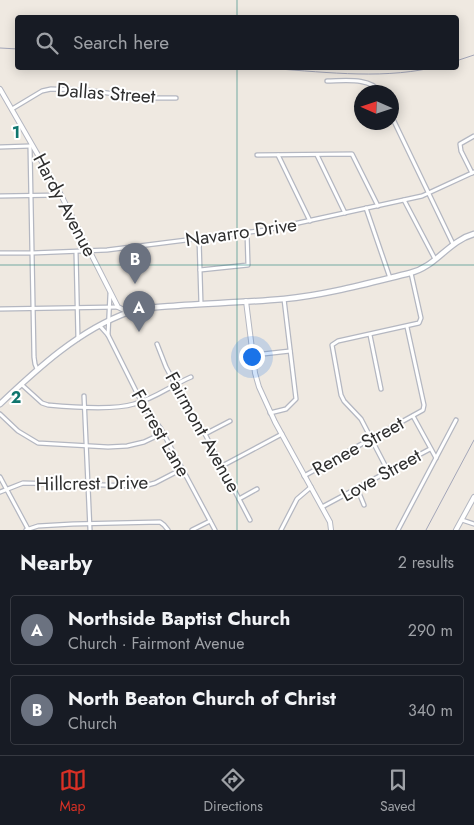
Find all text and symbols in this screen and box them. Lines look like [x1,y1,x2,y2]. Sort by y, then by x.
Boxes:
search box [15,15,459,70]
icon: search [33,29,61,57]
text: Search here [73,29,169,56]
street label: Dallas Street [56,76,157,110]
north arrow [354,85,399,130]
text: 1 [12,121,20,144]
street label: Hardy Avenue [26,149,104,262]
street label: Navarro Drive [183,211,299,253]
pin: B [119,243,151,284]
pin: A [123,291,155,332]
your location [239,344,265,370]
street label: Fairmont Avenue [159,367,247,497]
street label: Forrest Lane [125,384,197,482]
text: 2 [11,386,21,409]
street label: Renee Street [307,409,409,482]
street label: Love Street [336,442,426,508]
street label: Hillcrest Drive [36,469,149,497]
text: Nearby [20,548,92,578]
text: 2 results [398,551,454,574]
text: Northside Baptist Church [68,605,290,632]
text: A [31,619,43,642]
text: 290 m [408,619,453,642]
text: Church · Fairmont Avenue [68,632,244,655]
text: North Beaton Church of Christ [68,685,336,712]
text: B [32,699,42,722]
text: 340 m [408,699,453,722]
text: Church [68,712,117,735]
tab: Map [59,766,87,816]
tab: Directions [204,766,263,816]
tab: Saved [380,766,415,816]

